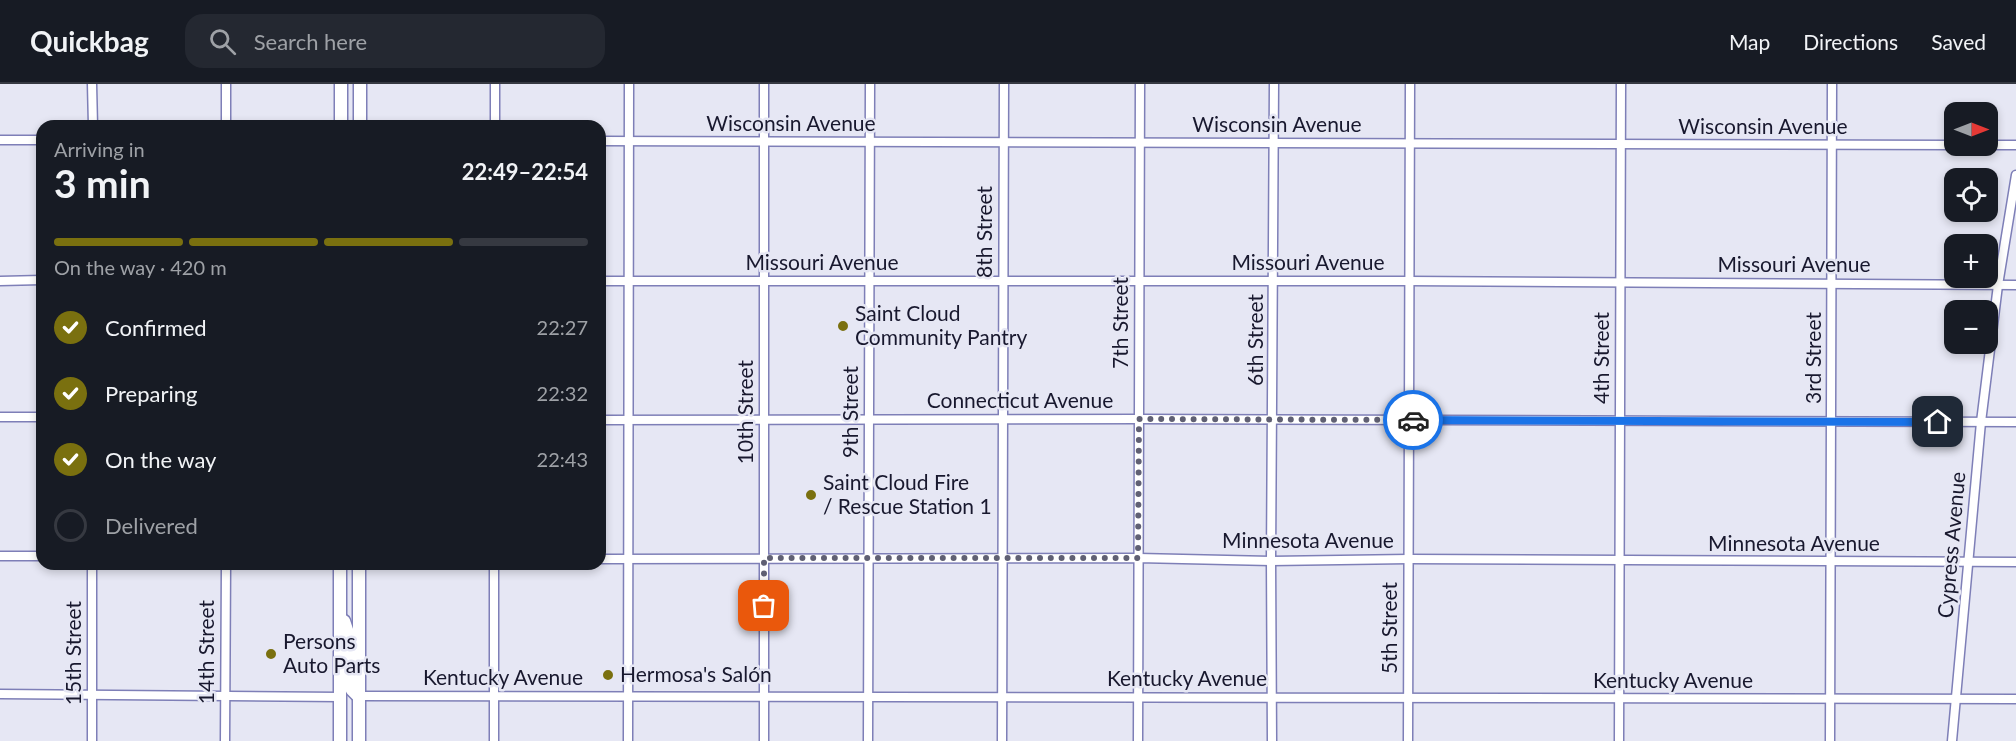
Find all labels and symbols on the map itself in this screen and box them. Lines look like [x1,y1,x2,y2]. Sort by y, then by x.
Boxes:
north arrow [1944,102,1998,156]
street label: Wisconsin Avenue [706,110,876,135]
street label: Wisconsin Avenue [1192,111,1362,136]
street label: Wisconsin Avenue [1678,113,1848,138]
street label: 8th Street [971,185,996,278]
street label: Missouri Avenue [745,249,899,274]
street label: Missouri Avenue [1231,249,1385,274]
street label: Missouri Avenue [1717,251,1871,276]
street label: 7th Street [1107,276,1132,369]
street label: 6th Street [1242,293,1267,386]
place label: Saint Cloud Community Pantry [855,300,1027,349]
street label: 4th Street [1588,311,1613,404]
street label: 3rd Street [1800,312,1825,404]
marker: Saint Cloud Community Pantry [836,319,850,333]
street label: 10th Street [732,359,757,464]
street label: 9th Street [837,365,862,458]
street label: Connecticut Avenue [927,387,1113,412]
courier [1383,390,1443,450]
pin [1912,396,1963,447]
place label: Saint Cloud Fire / Rescue Station 1 [823,469,992,518]
street label: Cypress Avenue [1932,471,1969,619]
marker: Saint Cloud Fire / Rescue Station 1 [804,488,818,502]
street label: Minnesota Avenue [1222,527,1394,552]
street label: Minnesota Avenue [1708,530,1880,555]
pin [738,580,789,631]
street label: 5th Street [1376,581,1401,674]
street label: 14th Street [193,599,218,704]
street label: 15th Street [60,600,85,705]
place label: Persons Auto Parts [283,628,380,677]
marker: Persons Auto Parts [264,647,278,661]
place label: Hermosa's Salón [620,661,772,686]
street label: Kentucky Avenue [423,664,583,689]
street label: Kentucky Avenue [1107,665,1267,690]
street label: Kentucky Avenue [1593,667,1753,692]
marker: Hermosa's Salón [601,668,615,682]

